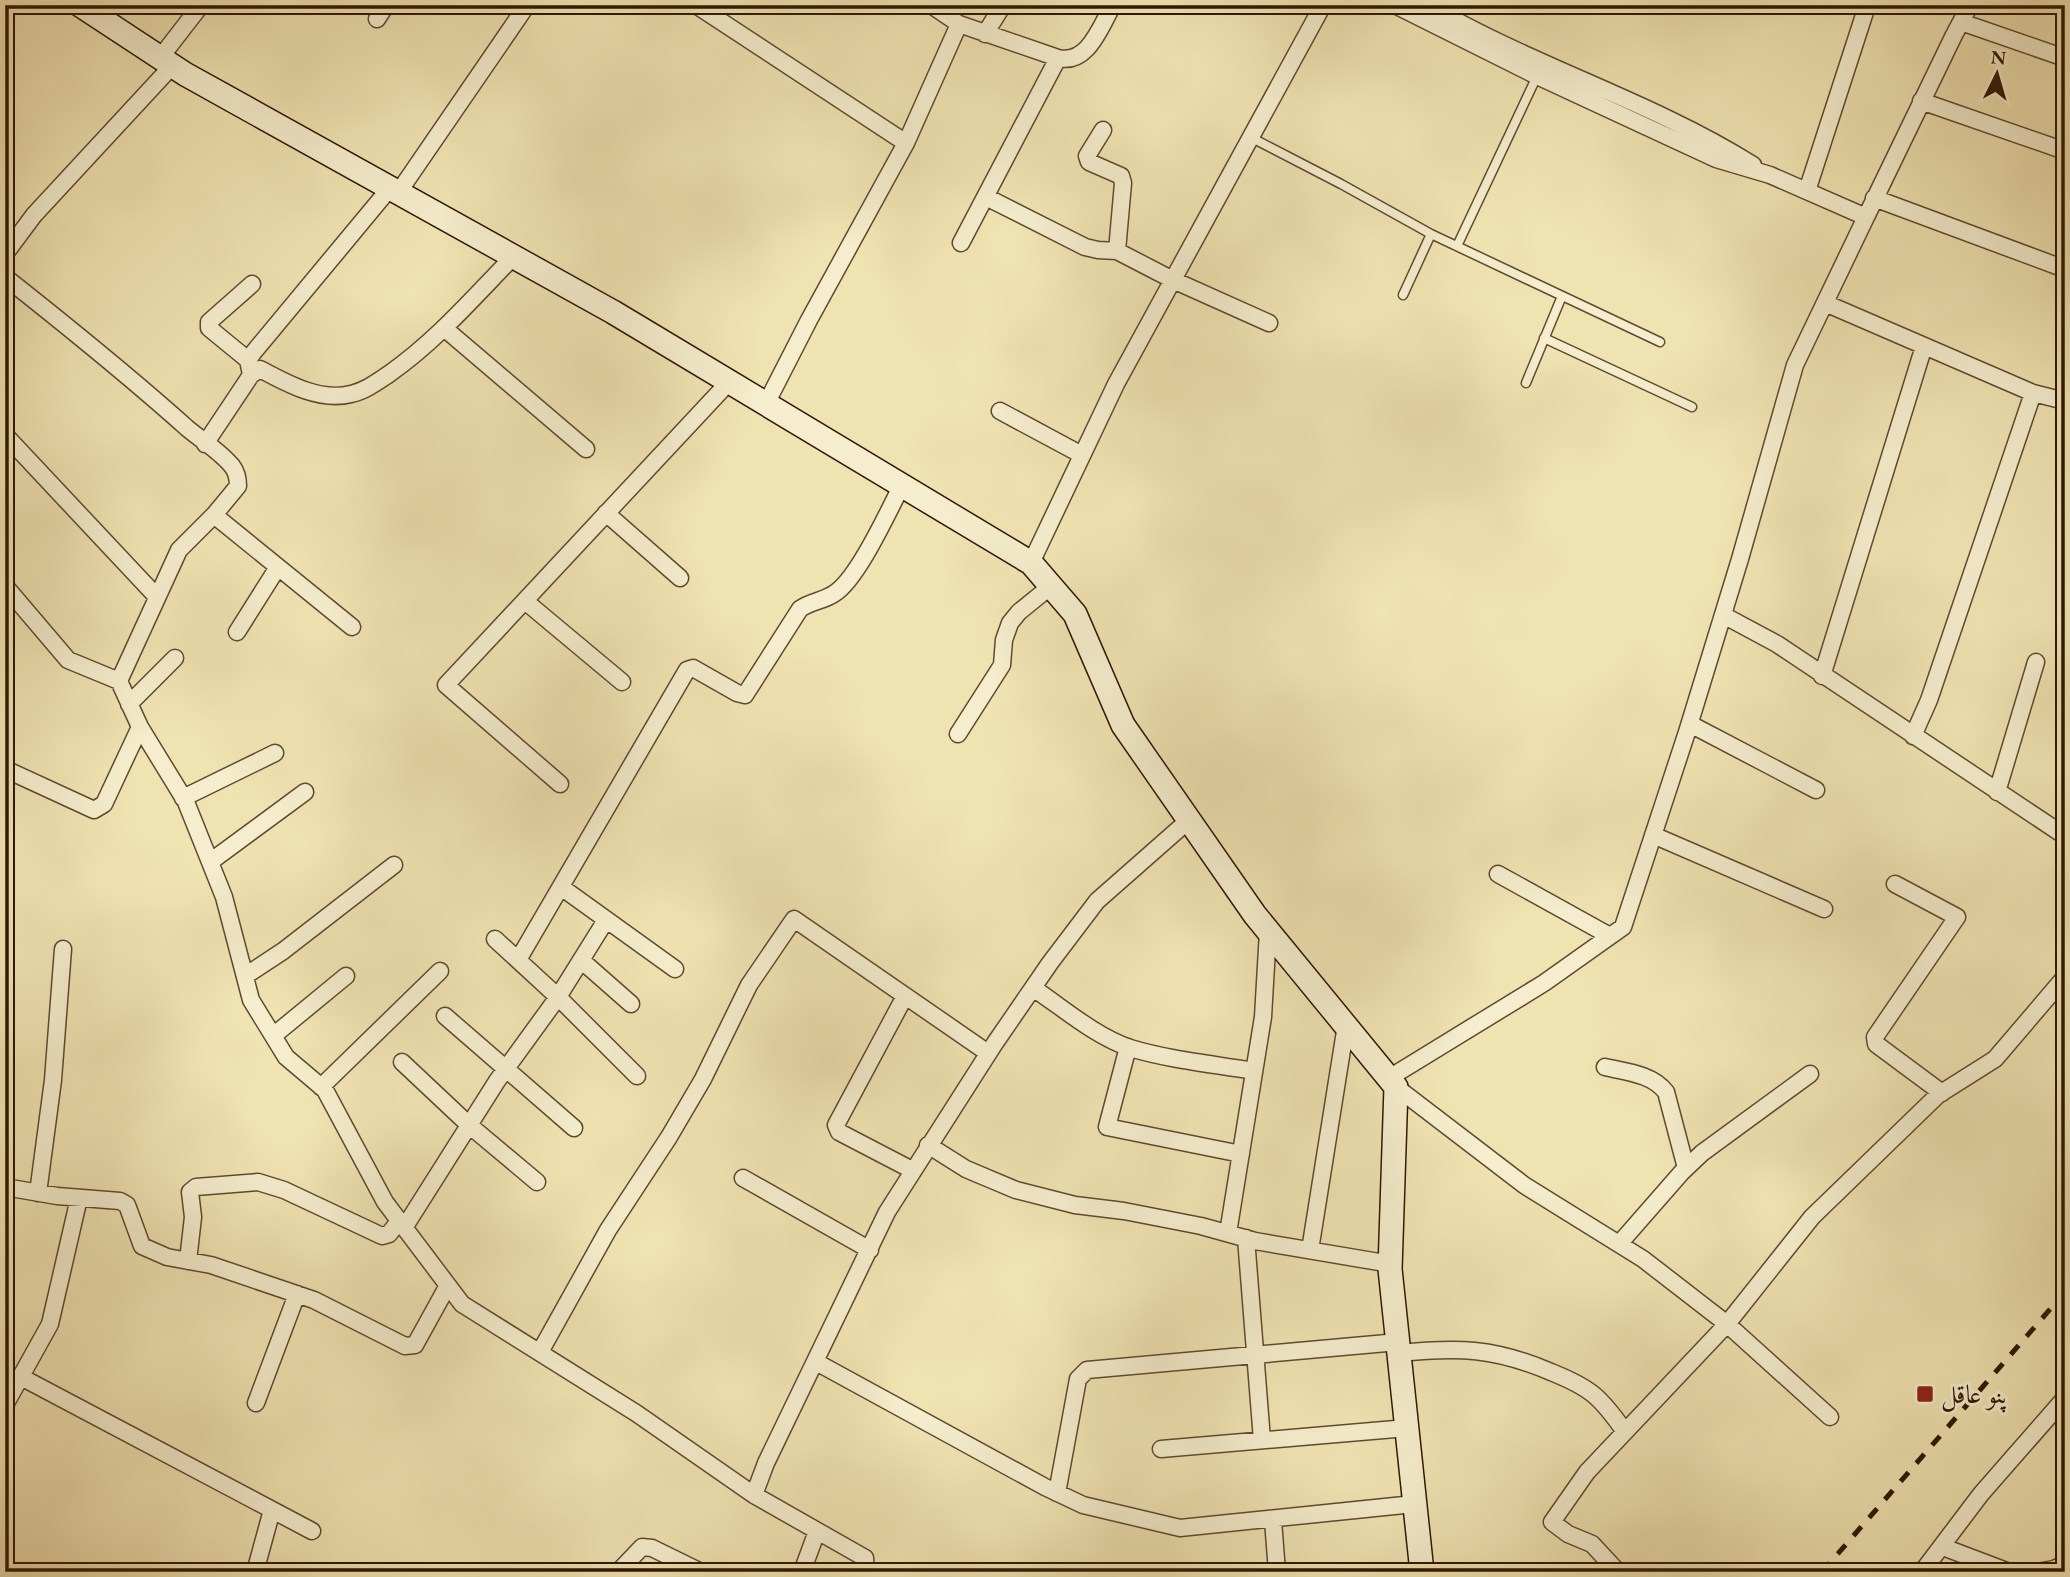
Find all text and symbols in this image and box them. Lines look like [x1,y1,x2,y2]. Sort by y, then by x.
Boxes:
north arrow [1962,38,2032,108]
text: N [1990,44,2008,71]
place label: پنو عاقل [1941,1377,2008,1413]
marker: پنو عاقل [1915,1384,1935,1404]

